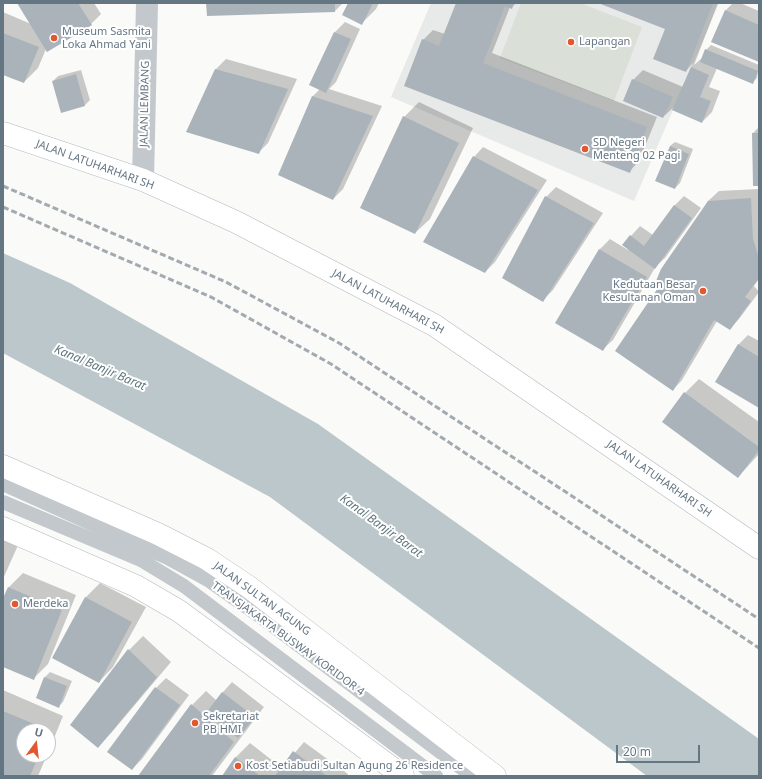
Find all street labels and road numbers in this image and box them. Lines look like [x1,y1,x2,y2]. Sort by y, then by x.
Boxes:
street label: JALAN LEMBANG [138,61,152,147]
street label: JALAN LATUHARHARI SH [34,137,156,193]
street label: JALAN LATUHARHARI SH [330,267,446,337]
street label: JALAN LATUHARHARI SH [604,438,714,520]
street label: JALAN SULTAN AGUNG [211,559,313,639]
street label: TRANSJAKARTA BUSWAY KORIDOR 4 [209,579,367,699]

